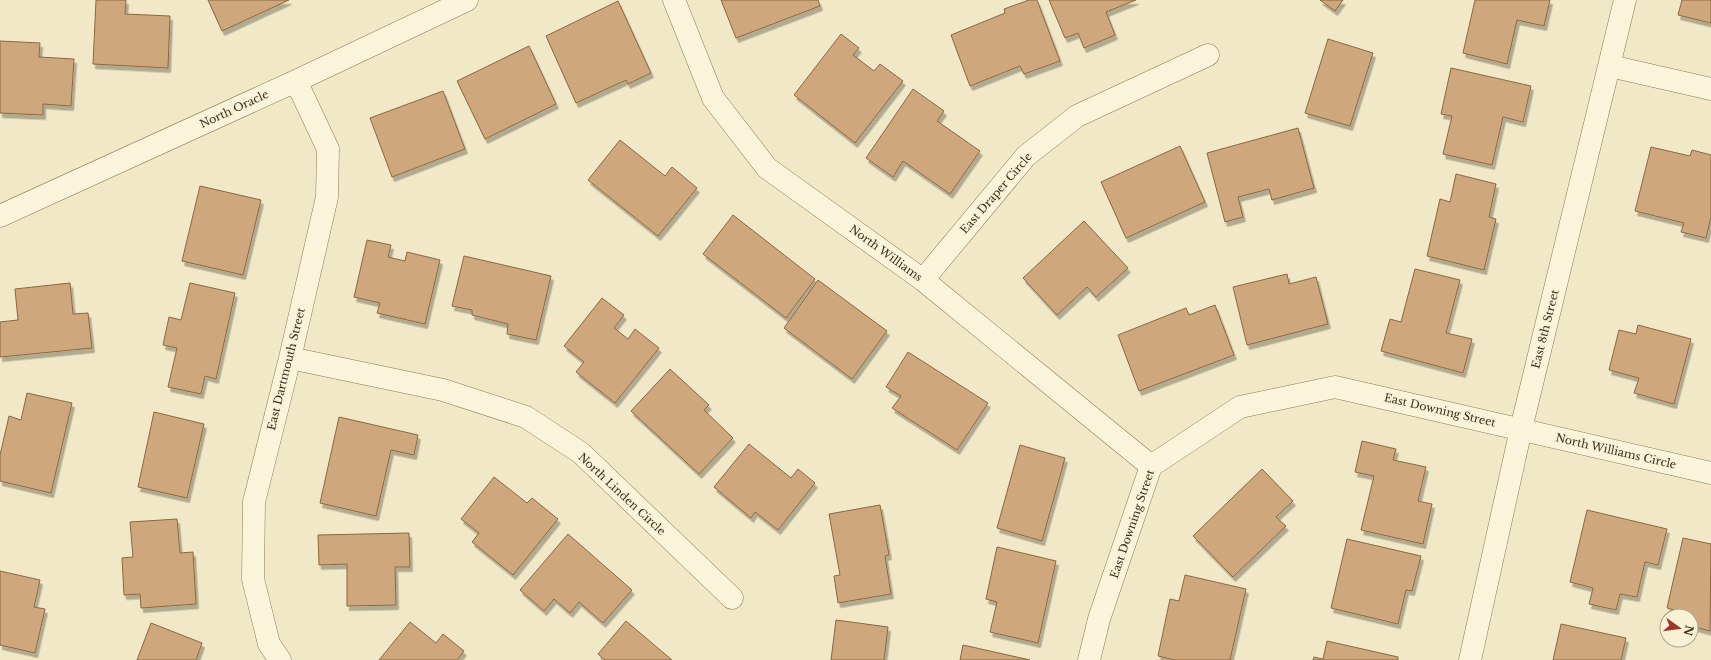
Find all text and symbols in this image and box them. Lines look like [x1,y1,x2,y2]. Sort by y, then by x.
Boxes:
street label: North Oracle [197,87,271,131]
street label: East Draper Circle [957,150,1035,236]
street label: North Williams [847,222,925,284]
street label: East 8th Street [1528,287,1562,370]
street label: East Dartmouth Street [264,305,308,432]
street label: East Downing Street [1383,390,1498,430]
street label: North Williams Circle [1554,430,1678,472]
street label: North Linden Circle [575,450,669,538]
street label: East Downing Street [1107,467,1157,580]
north arrow [1659,608,1699,648]
text: N [1681,624,1697,638]

